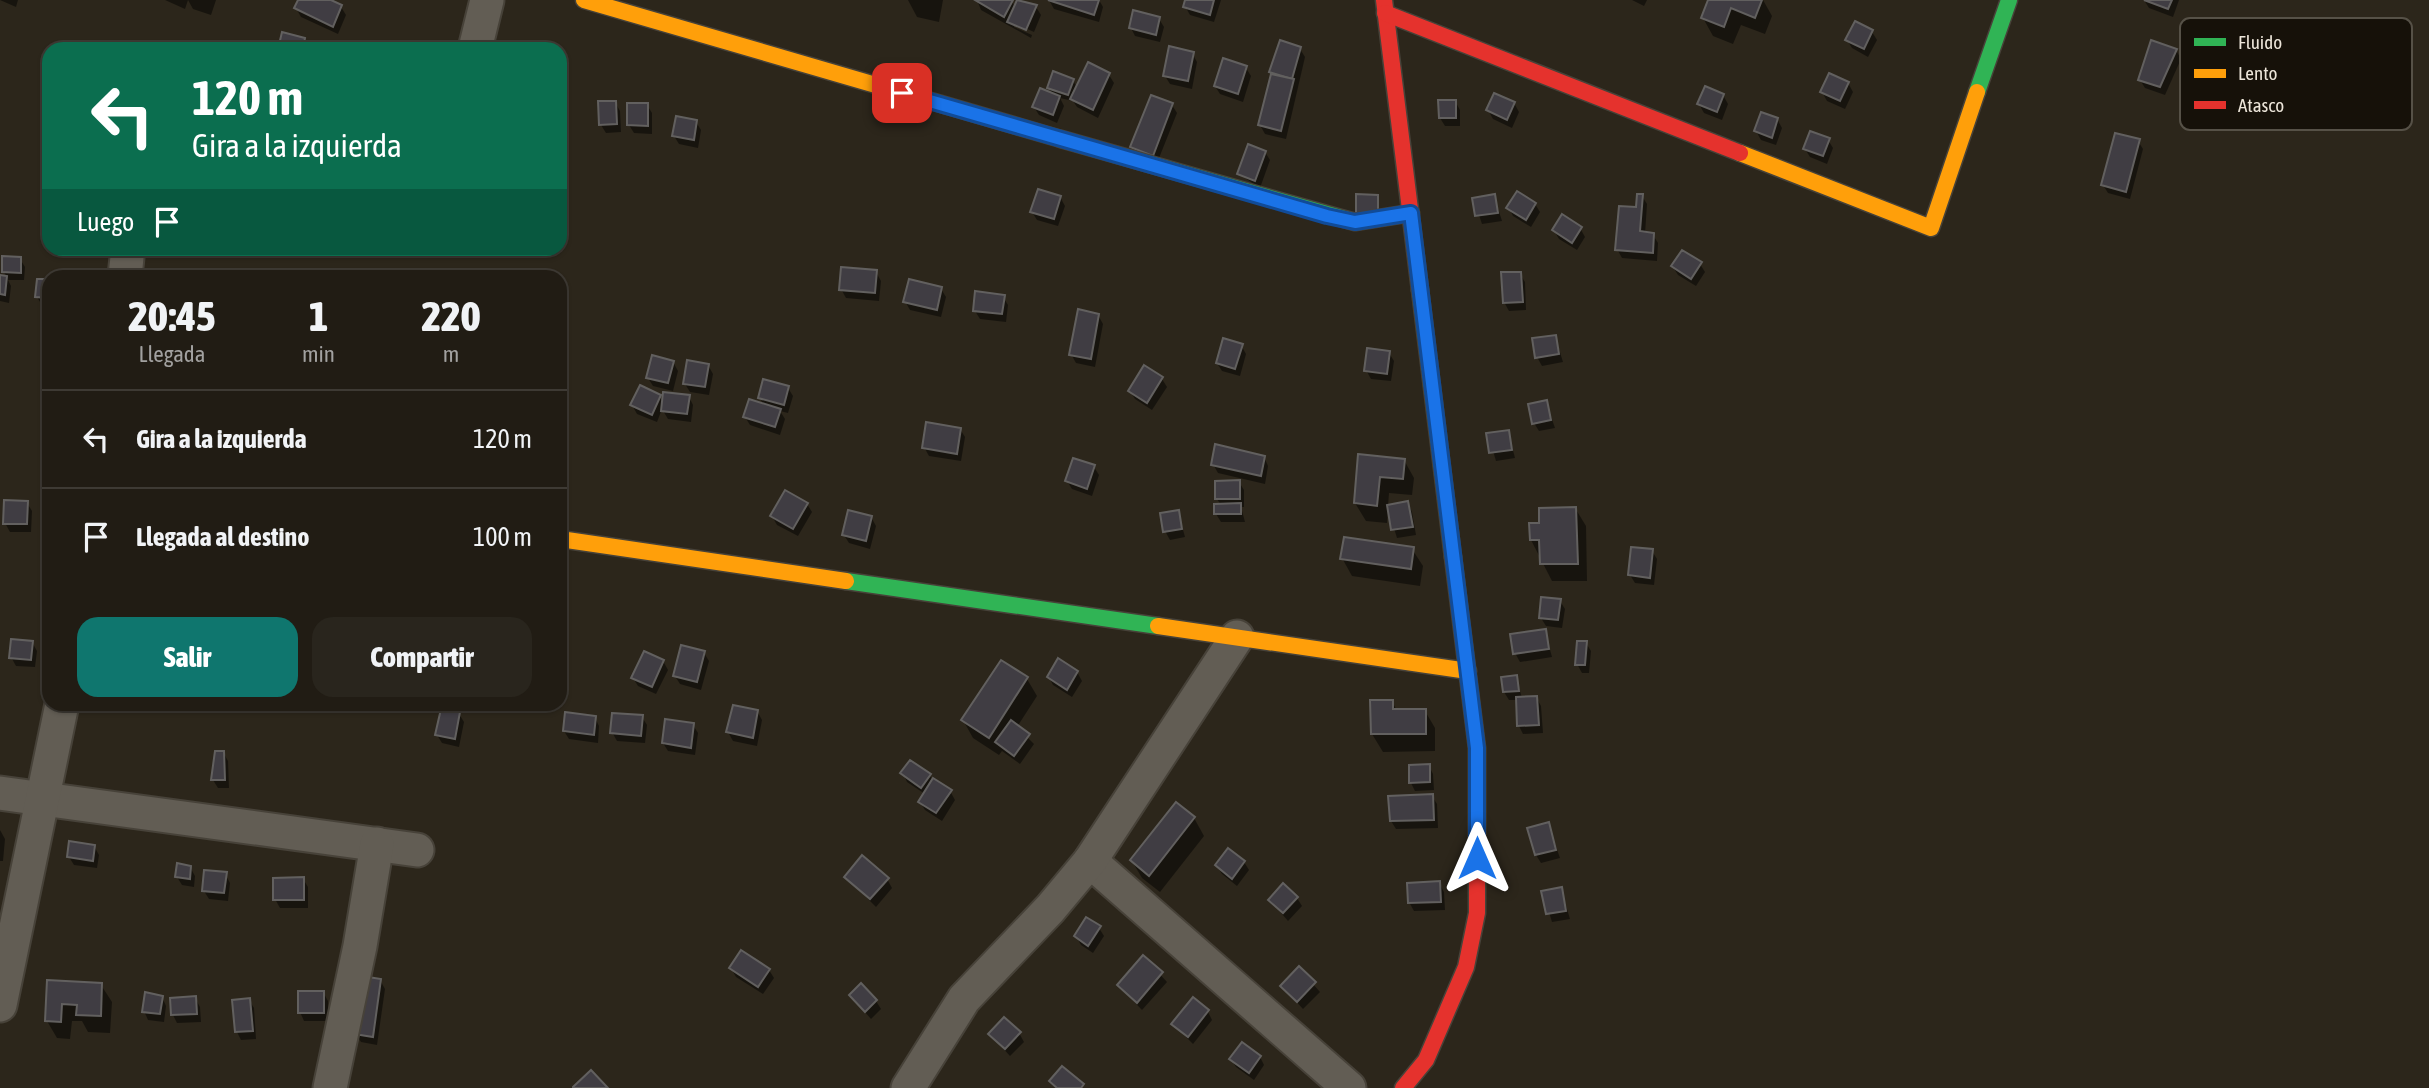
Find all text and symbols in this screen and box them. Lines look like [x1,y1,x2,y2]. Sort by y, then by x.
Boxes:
legend [2180,18,2412,130]
text: Fluido [2238,31,2282,53]
text: Lento [2238,62,2277,84]
pin [872,63,932,123]
text: 120 m [192,69,303,125]
icon: left [77,70,168,161]
icon: arrive [883,74,921,112]
text: Atasco [2238,94,2284,116]
text: Gira a la izquierda [192,127,402,164]
icon: arrive [148,203,186,241]
text: Luego [77,207,134,237]
text: 20:45 [128,292,216,340]
text: 1 [309,292,328,340]
text: 220 [421,292,481,340]
text: Llegada [139,341,205,367]
text: min [302,341,335,367]
text: m [443,341,459,367]
icon: left [77,420,115,458]
text: Gira a la izquierda [136,424,307,454]
text: 120 m [473,424,532,454]
icon: arrive [77,518,115,556]
text: Llegada al destino [136,522,309,552]
text: 100 m [473,522,532,552]
button: Salir [77,617,298,697]
button: Compartir [312,617,532,697]
position arrow [1440,821,1514,895]

